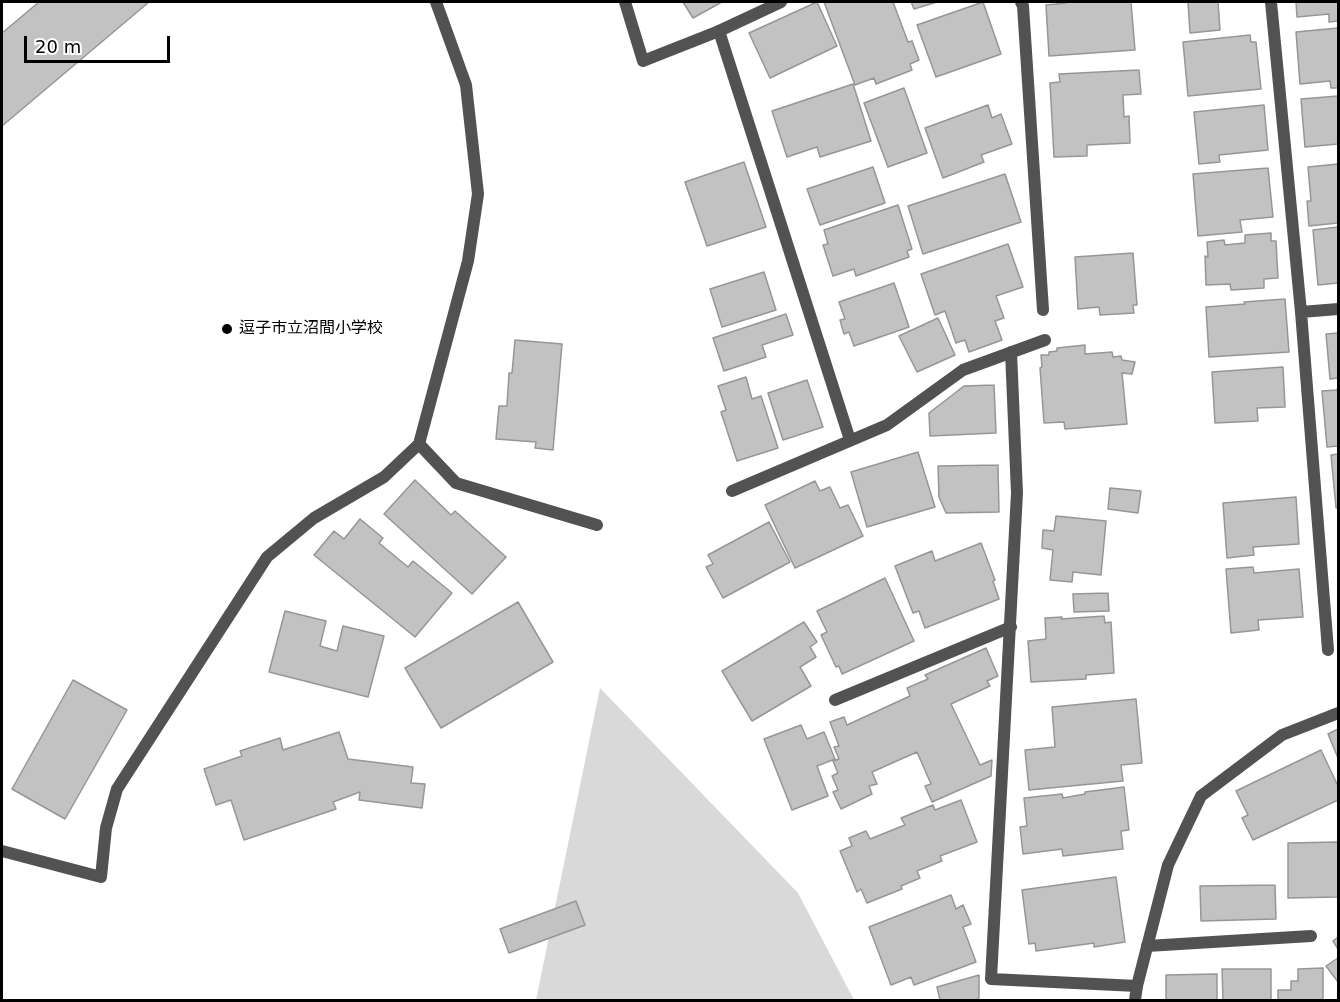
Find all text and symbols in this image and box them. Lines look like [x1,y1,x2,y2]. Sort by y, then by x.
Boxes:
scale bar [27,24,172,62]
text: 20 m [35,36,81,57]
place label: 逗子市立沼間小学校 [239,319,383,339]
marker: 逗子市立沼間小学校 [220,322,234,336]

